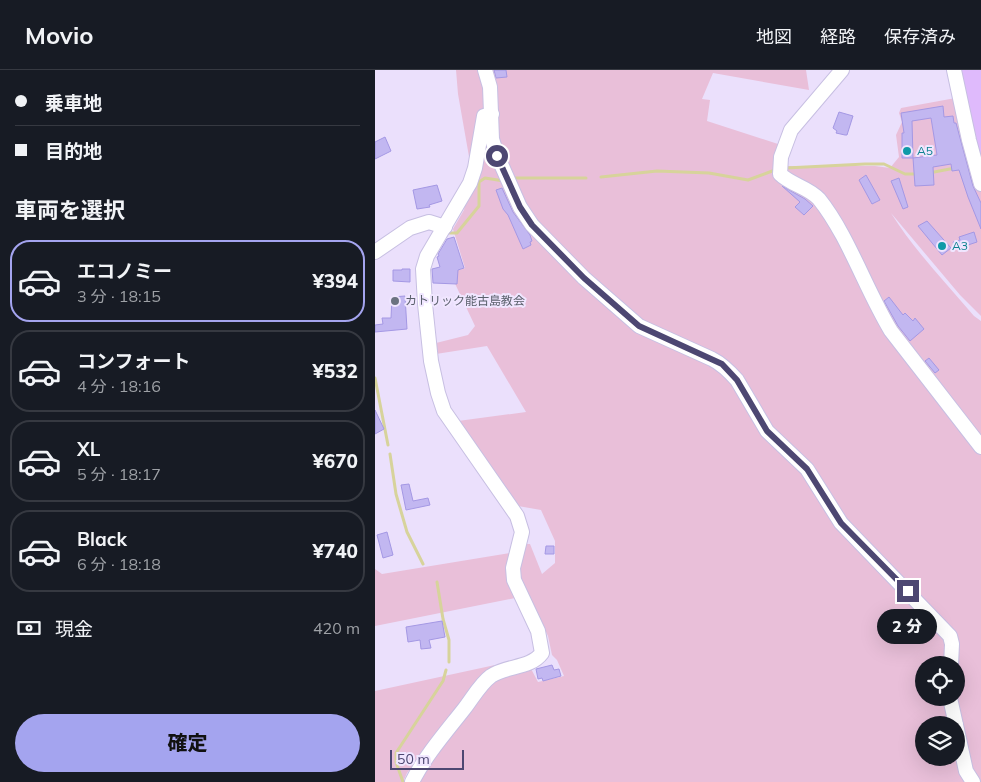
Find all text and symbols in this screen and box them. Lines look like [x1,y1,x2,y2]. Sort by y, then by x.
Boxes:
text: Movio [25,20,93,50]
text: 地図 [756,25,792,48]
text: 経路 [820,25,856,48]
text: 保存済み [884,25,956,48]
text: 乗車地 [45,91,102,115]
text: 目的地 [45,139,102,163]
place label: A5 [917,143,933,158]
route start [486,145,508,167]
marker: A5 [901,145,913,157]
text: 車両を選択 [15,196,125,224]
place label: A3 [952,238,968,253]
marker: A3 [936,240,948,252]
icon: car [17,259,62,304]
text: エコノミー [77,259,172,283]
text: ¥394 [312,269,358,293]
text: 3 分 · 18:15 [77,286,161,306]
place label: カトリック能古島教会 [405,293,525,308]
marker: カトリック能古島教会 [389,295,401,307]
icon: car [17,349,62,394]
text: コンフォート [77,349,190,373]
text: ¥532 [312,359,358,383]
text: 4 分 · 18:16 [77,376,161,396]
text: XL [77,437,100,461]
icon: car [17,439,62,484]
text: ¥670 [312,449,358,473]
text: 5 分 · 18:17 [77,464,161,484]
text: Black [77,527,127,551]
icon: car [17,529,62,574]
text: ¥740 [312,539,358,563]
text: 6 分 · 18:18 [77,554,161,574]
route end [897,580,919,602]
callout: 2 分 [878,608,938,644]
icon: cash [15,614,43,642]
text: 2 分 [892,616,922,636]
text: 現金 [55,617,93,641]
text: 420 m [313,618,360,638]
map controls [915,656,965,766]
button: locate [915,656,965,706]
button: 確定 [15,714,360,772]
button: layers [915,716,965,766]
scale bar [390,747,464,770]
text: 50 m [397,750,430,768]

